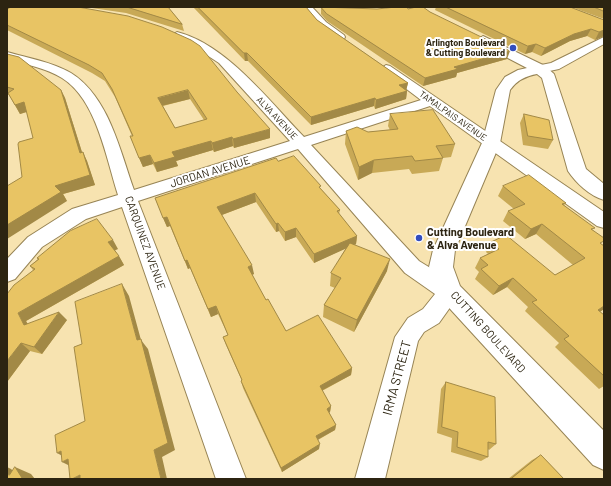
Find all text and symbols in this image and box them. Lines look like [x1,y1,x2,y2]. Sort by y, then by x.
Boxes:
place label: Arlington Boulevard & Cutting Boulevard [426,38,505,59]
marker: Arlington Boulevard & Cutting Boulevard [508,43,518,53]
street label: TAMALPAIS AVENUE [417,89,489,143]
street label: ALVA AVENUE [254,94,300,142]
street label: JORDAN AVENUE [168,154,252,190]
street label: CARQUINEZ AVENUE [122,194,168,292]
place label: Cutting Boulevard & Alva Avenue [427,225,514,251]
marker: Cutting Boulevard & Alva Avenue [414,233,424,243]
street label: CUTTING BOULEVARD [448,289,528,375]
street label: IRMA STREET [380,339,414,417]

